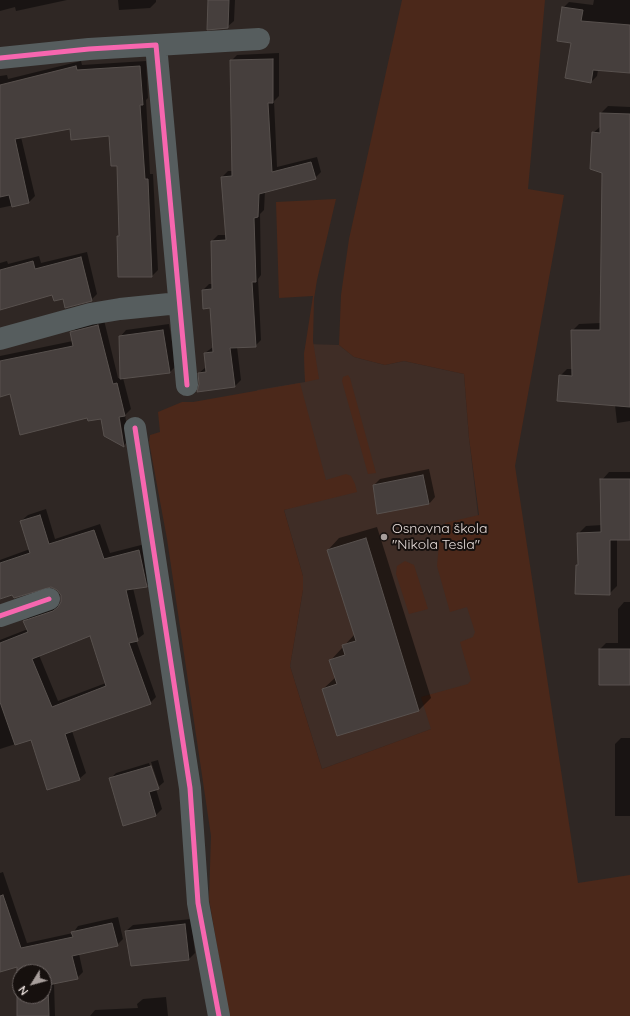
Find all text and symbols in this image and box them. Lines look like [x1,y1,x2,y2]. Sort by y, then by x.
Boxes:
place label: Osnovna škola "Nikola Tesla" [392,521,487,554]
marker: Osnovna škola "Nikola Tesla" [379,532,389,542]
north arrow [12,964,52,1004]
text: N [15,983,31,998]

